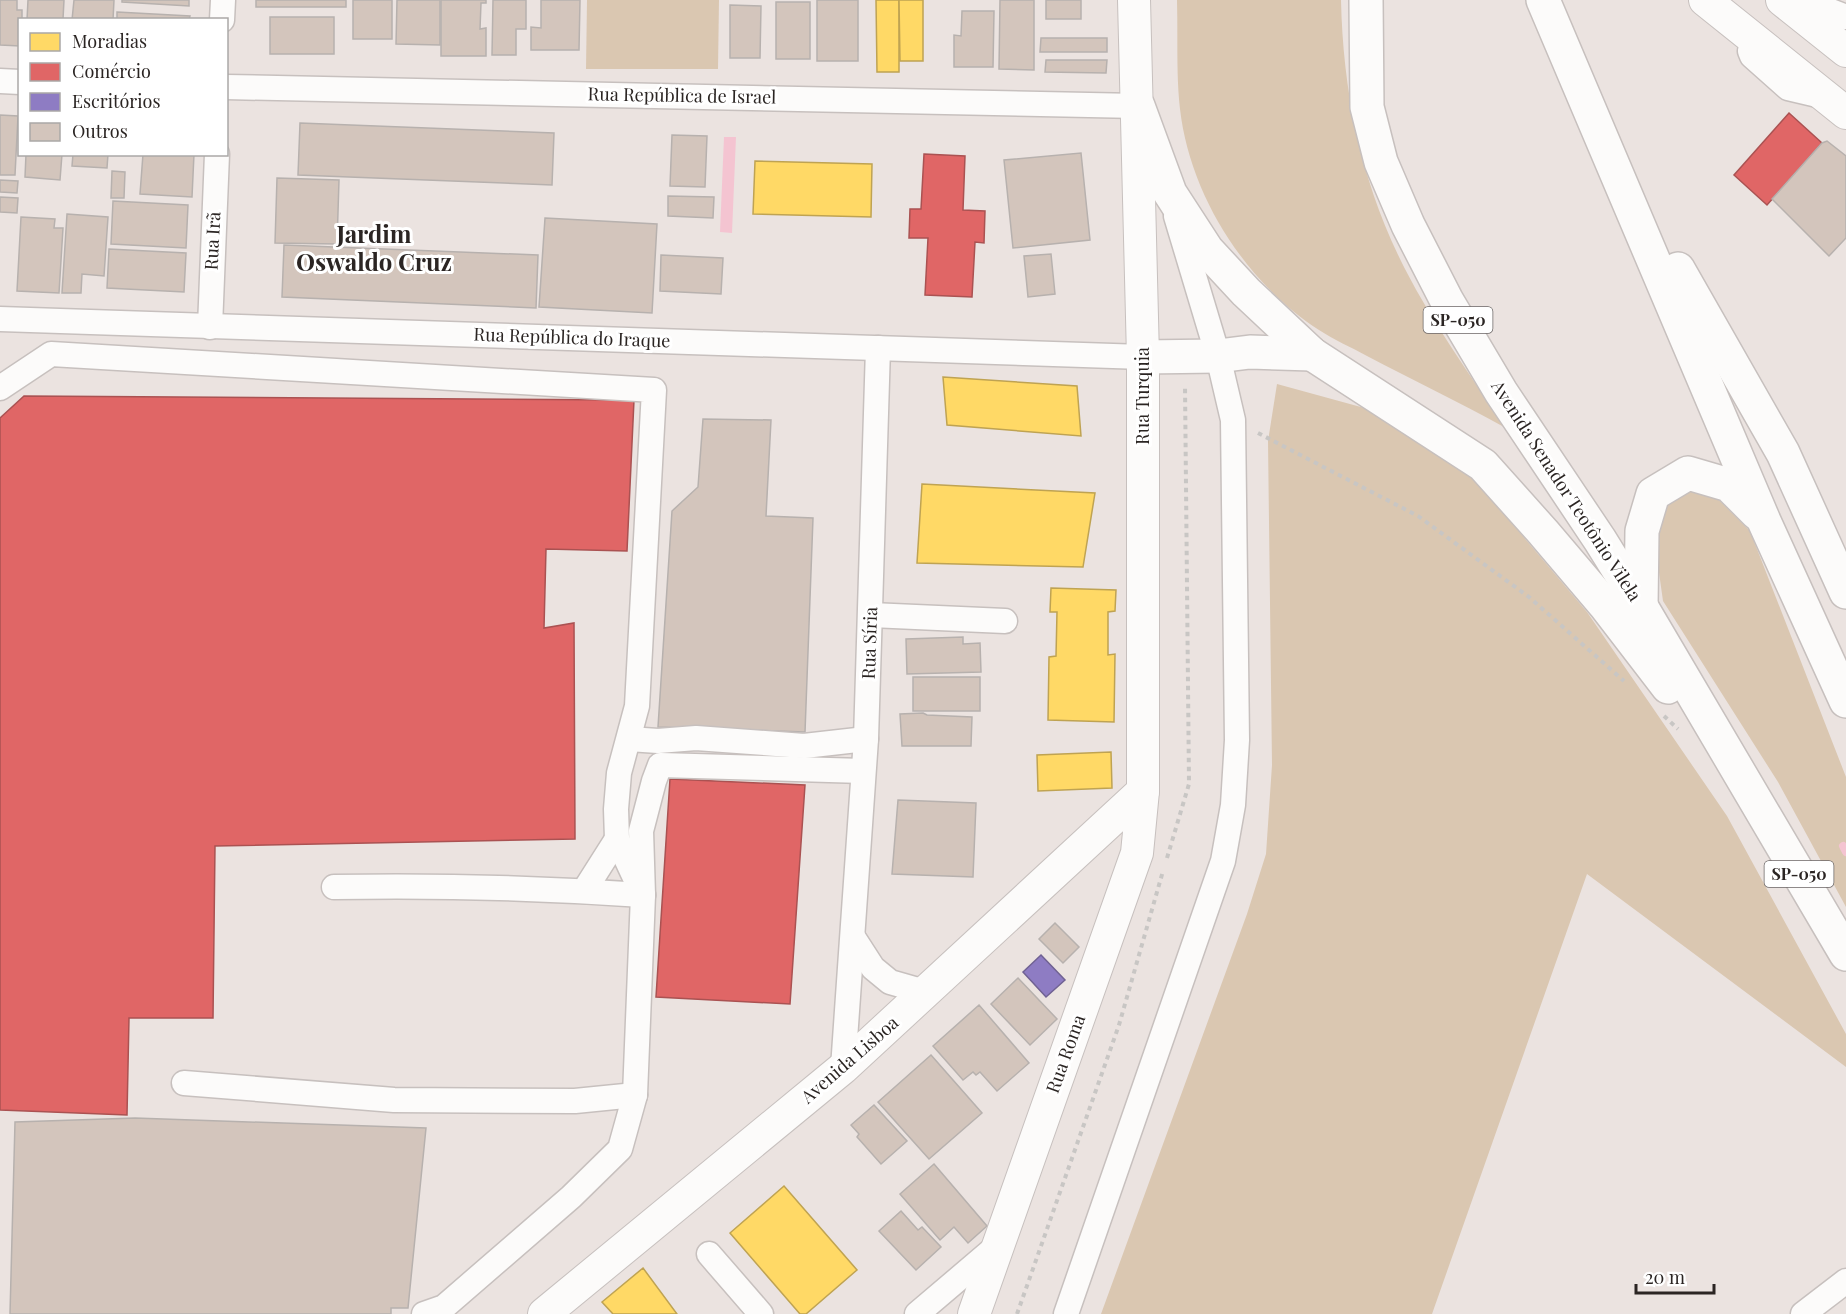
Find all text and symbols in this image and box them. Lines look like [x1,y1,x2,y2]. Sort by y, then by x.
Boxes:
legend [18,18,228,156]
text: Moradias [72,29,147,53]
text: Comércio [72,59,151,83]
street label: Rua República de Israel [587,81,777,109]
text: Escritórios [72,89,160,113]
text: Outros [72,119,128,143]
street label: Rua Irã [198,211,226,271]
district label: Jardim Oswaldo Cruz [296,217,452,277]
road number: SP-050 [1424,307,1492,333]
street label: Rua República do Iraque [473,322,671,352]
street label: Rua Turquia [1130,347,1154,445]
street label: Avenida Senador Teotônio Vilela [1486,374,1647,606]
street label: Rua Síria [856,606,882,680]
road number: SP-050 [1764,861,1834,887]
street label: Avenida Lisboa [795,1010,903,1109]
street label: Rua Roma [1040,1011,1090,1096]
scale bar [1636,1257,1714,1295]
text: 20 m [1645,1265,1685,1289]

